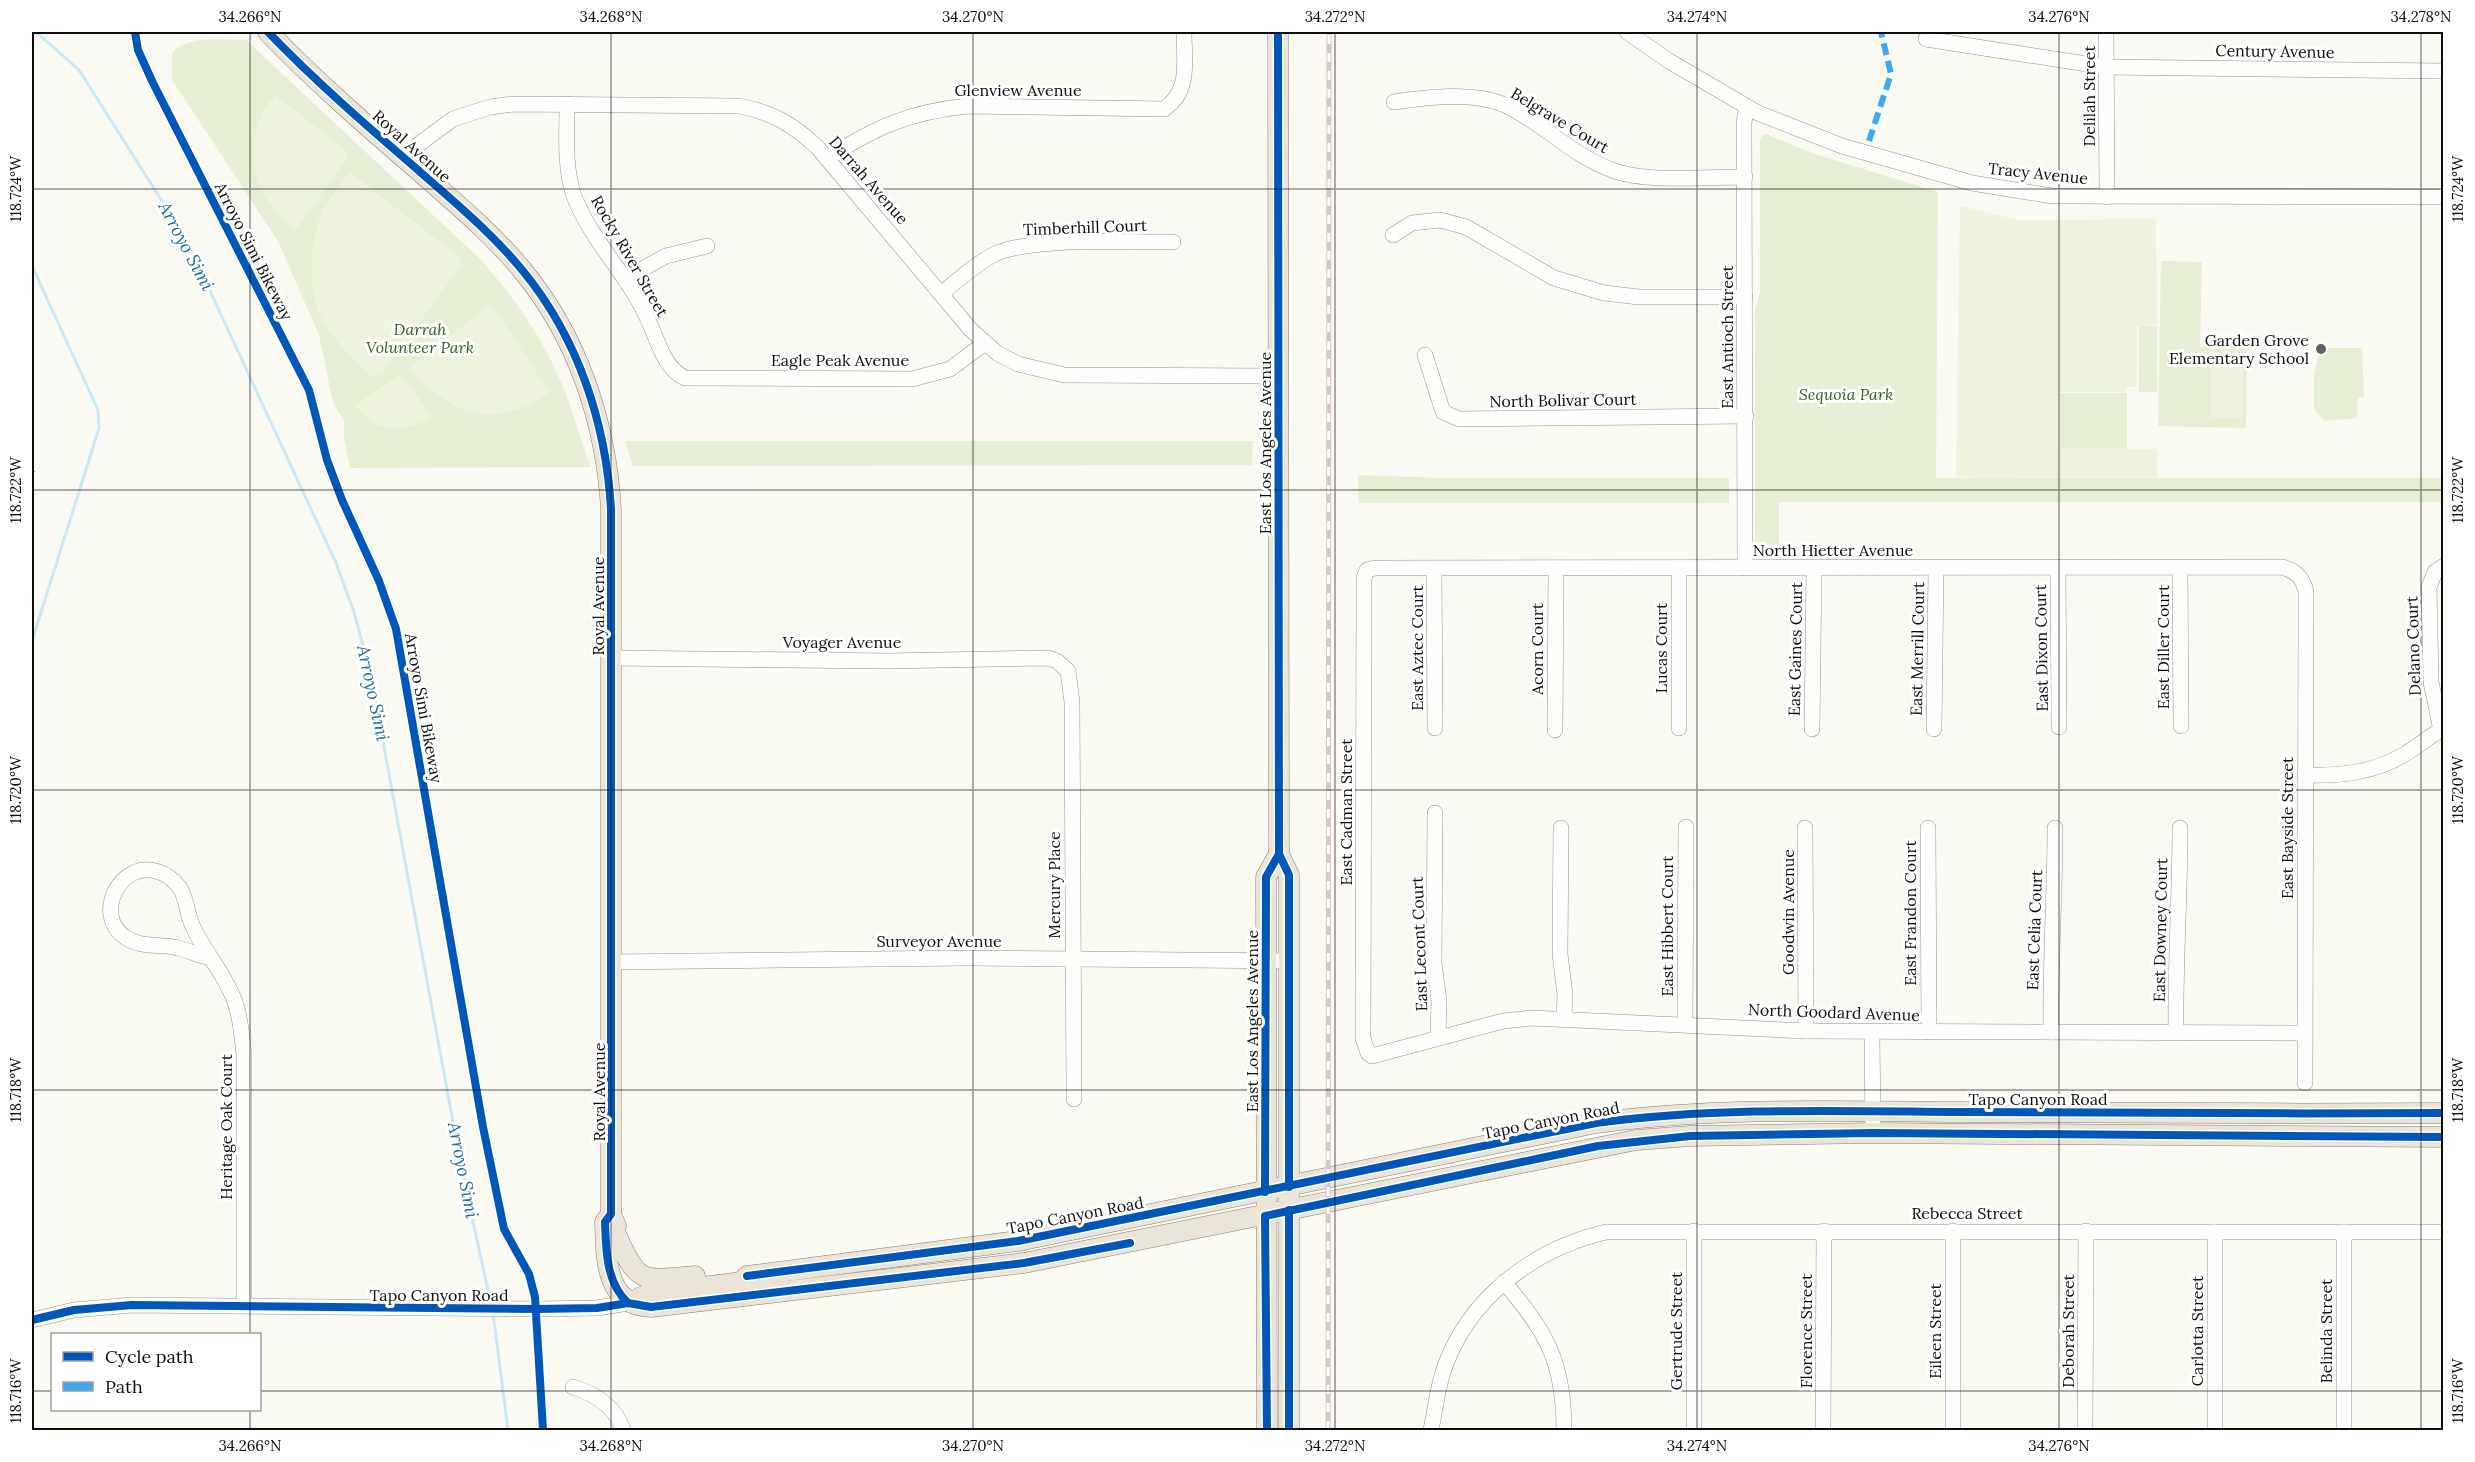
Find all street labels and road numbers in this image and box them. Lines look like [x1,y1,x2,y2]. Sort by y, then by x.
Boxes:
street label: Century Avenue [2215,40,2335,62]
street label: Delilah Street [2079,45,2099,147]
street label: Glenview Avenue [954,80,1082,100]
street label: Belgrave Court [1507,83,1613,158]
street label: Royal Avenue [369,106,456,187]
street label: Darrah Avenue [825,132,913,228]
street label: Tracy Avenue [1987,158,2089,188]
street label: Arroyo Simi Bikeway [210,178,298,324]
street label: Rocky River Street [587,192,673,321]
street label: Timberhill Court [1023,215,1148,239]
street label: East Antioch Street [1717,265,1737,409]
street label: Eagle Peak Avenue [771,350,909,370]
street label: East Los Angeles Avenue [1255,351,1275,534]
street label: North Bolivar Court [1489,389,1638,411]
street label: North Hietter Avenue [1753,540,1914,560]
street label: Royal Avenue [588,556,608,655]
street label: East Gaines Court [1784,581,1806,716]
street label: East Merrill Court [1906,581,1928,716]
street label: East Dixon Court [2030,583,2052,712]
street label: East Aztec Court [1407,584,1427,711]
street label: East Diller Court [2153,584,2173,709]
street label: Delano Court [2401,595,2425,696]
street label: Acorn Court [1527,602,1547,696]
street label: Lucas Court [1651,602,1671,693]
street label: Arroyo Simi Bikeway [401,630,447,785]
street label: Voyager Avenue [782,632,902,652]
street label: East Cadman Street [1336,738,1356,885]
street label: East Bayside Street [2277,756,2297,899]
street label: Mercury Place [1044,831,1064,939]
street label: East Frandon Court [1900,839,1920,986]
street label: Goodwin Avenue [1778,849,1798,975]
street label: East Hibbert Court [1657,855,1677,996]
street label: East Downey Court [2149,857,2171,1002]
street label: East Celia Court [2022,869,2046,991]
street label: East Lecont Court [1407,875,1431,1012]
street label: East Los Angeles Avenue [1242,929,1262,1112]
street label: Surveyor Avenue [876,931,1002,951]
street label: North Goodard Avenue [1748,999,1921,1025]
street label: Royal Avenue [589,1042,609,1141]
street label: Heritage Oak Court [216,1053,236,1200]
street label: Tapo Canyon Road [1969,1089,2108,1109]
street label: Tapo Canyon Road [1481,1097,1622,1143]
street label: Tapo Canyon Road [1005,1192,1146,1238]
street label: Rebecca Street [1911,1203,2023,1223]
street label: Gertrude Street [1666,1271,1686,1390]
street label: Florence Street [1796,1273,1816,1388]
street label: Deborah Street [2058,1273,2078,1388]
street label: Carlotta Street [2187,1275,2207,1386]
street label: Belinda Street [2316,1278,2336,1383]
street label: Eileen Street [1925,1283,1945,1379]
street label: Tapo Canyon Road [370,1285,509,1305]

